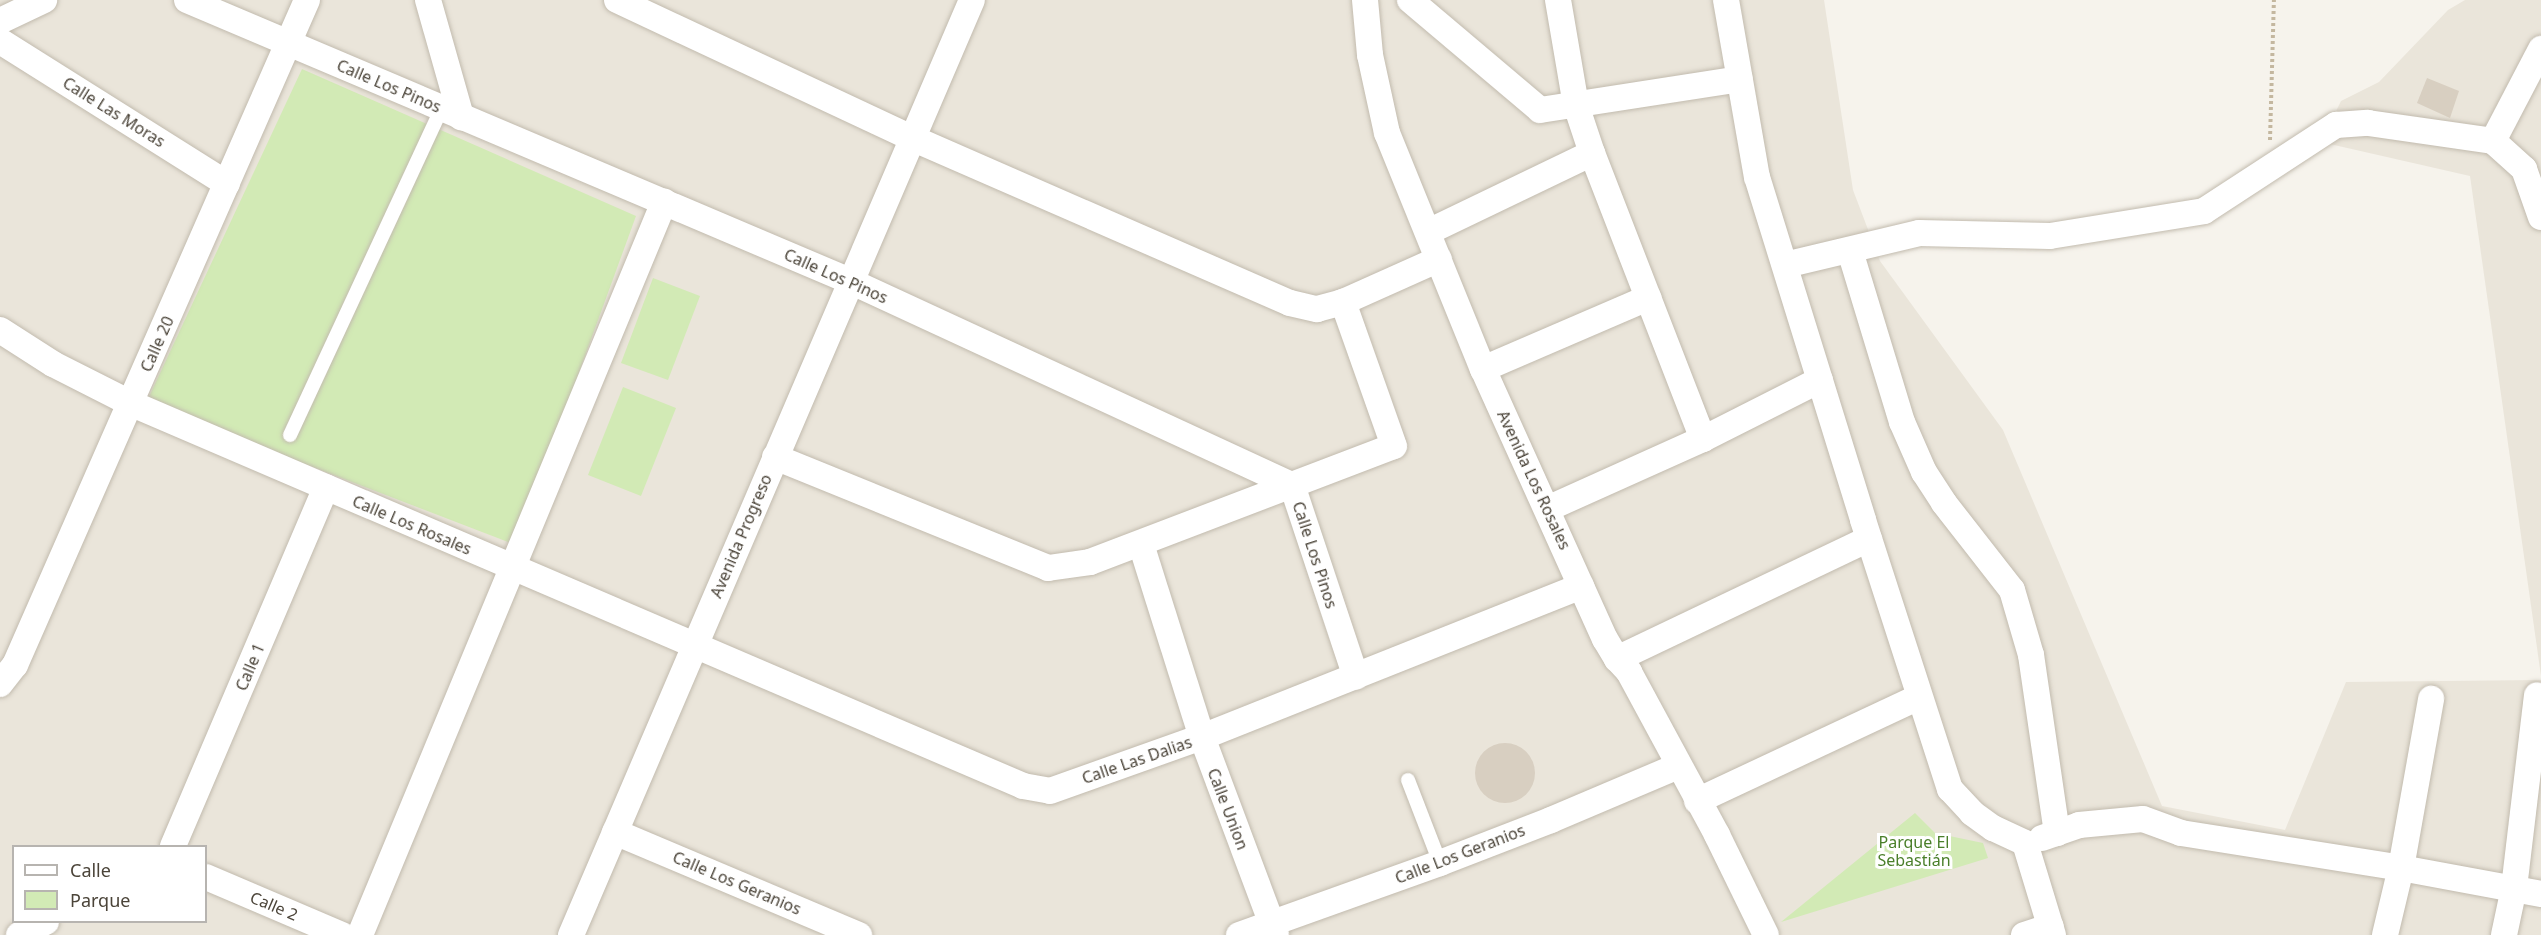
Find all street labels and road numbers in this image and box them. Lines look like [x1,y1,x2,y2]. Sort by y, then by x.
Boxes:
street label: Calle Los Pinos [334,55,444,117]
street label: Calle Las Moras [59,73,169,151]
street label: Calle Los Pinos [781,245,891,307]
street label: Calle 20 [136,313,178,375]
street label: Avenida Los Rosales [1493,407,1575,553]
street label: Avenida Progreso [706,471,776,601]
street label: Calle Los Rosales [350,491,474,559]
street label: Calle Los Pinos [1289,499,1341,611]
street label: Calle 1 [231,640,269,694]
street label: Calle Las Dalias [1079,732,1195,788]
street label: Calle Union [1204,766,1252,852]
street label: Calle Los Geranios [1392,820,1528,888]
street label: Calle Los Geranios [670,847,804,919]
street label: Calle 2 [247,887,301,925]

